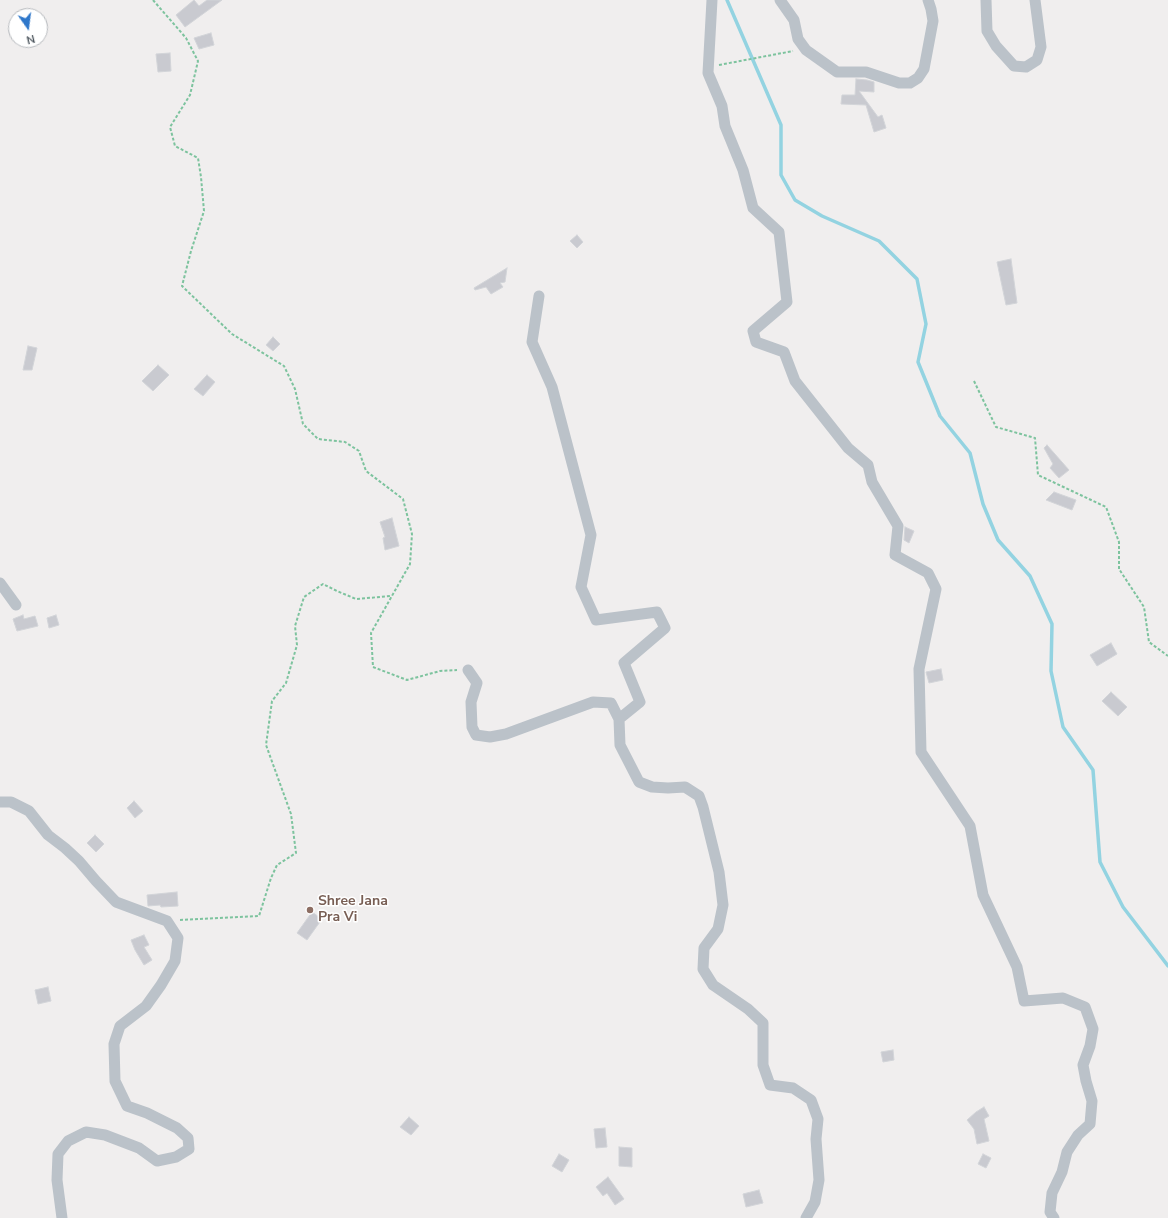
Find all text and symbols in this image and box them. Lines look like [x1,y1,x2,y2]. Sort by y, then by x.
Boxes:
north arrow [8,8,48,48]
text: N [25,31,37,47]
place label: Shree Jana Pra Vi [318,894,388,926]
marker: Shree Jana Pra Vi [305,905,315,915]

